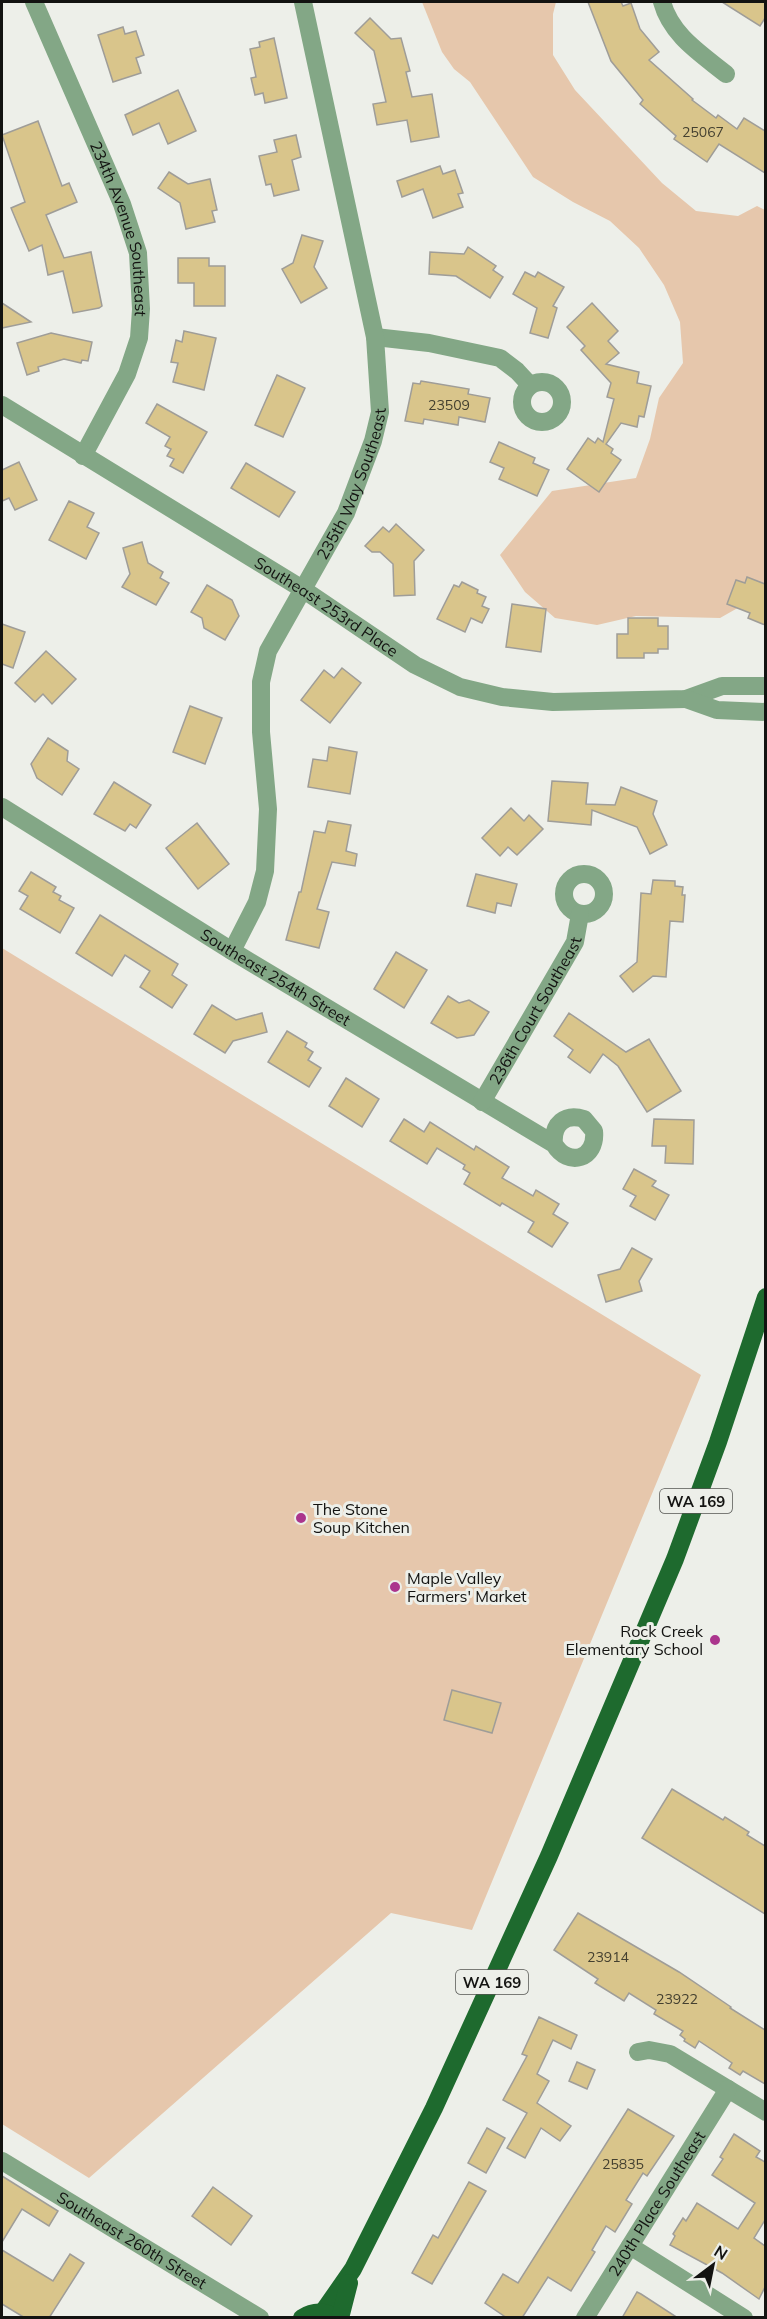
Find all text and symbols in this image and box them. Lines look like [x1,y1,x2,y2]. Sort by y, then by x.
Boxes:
house number: 25067 [682,123,724,141]
street label: 234th Avenue Southeast [86,138,151,318]
house number: 23509 [428,396,470,414]
street label: 235th Way Southeast [312,407,390,563]
street label: Southeast 253rd Place [251,552,402,661]
street label: Southeast 254th Street [197,924,355,1030]
street label: 236th Court Southeast [484,935,586,1088]
road number: WA 169 [660,1489,732,1513]
place label: The Stone Soup Kitchen [313,1499,410,1537]
marker: The Stone Soup Kitchen [294,1511,308,1525]
place label: Maple Valley Farmers' Market [407,1568,527,1606]
marker: Maple Valley Farmers' Market [388,1580,402,1594]
place label: Rock Creek Elementary School [565,1621,704,1659]
marker: Rock Creek Elementary School [708,1633,722,1647]
house number: 23914 [587,1948,630,1966]
road number: WA 169 [456,1970,528,1994]
house number: 23922 [656,1990,698,2008]
street label: 240th Place Southeast [604,2127,710,2280]
house number: 25835 [602,2155,644,2173]
street label: Southeast 260th Street [53,2187,211,2293]
north arrow [683,2235,743,2295]
text: N [711,2241,731,2264]

